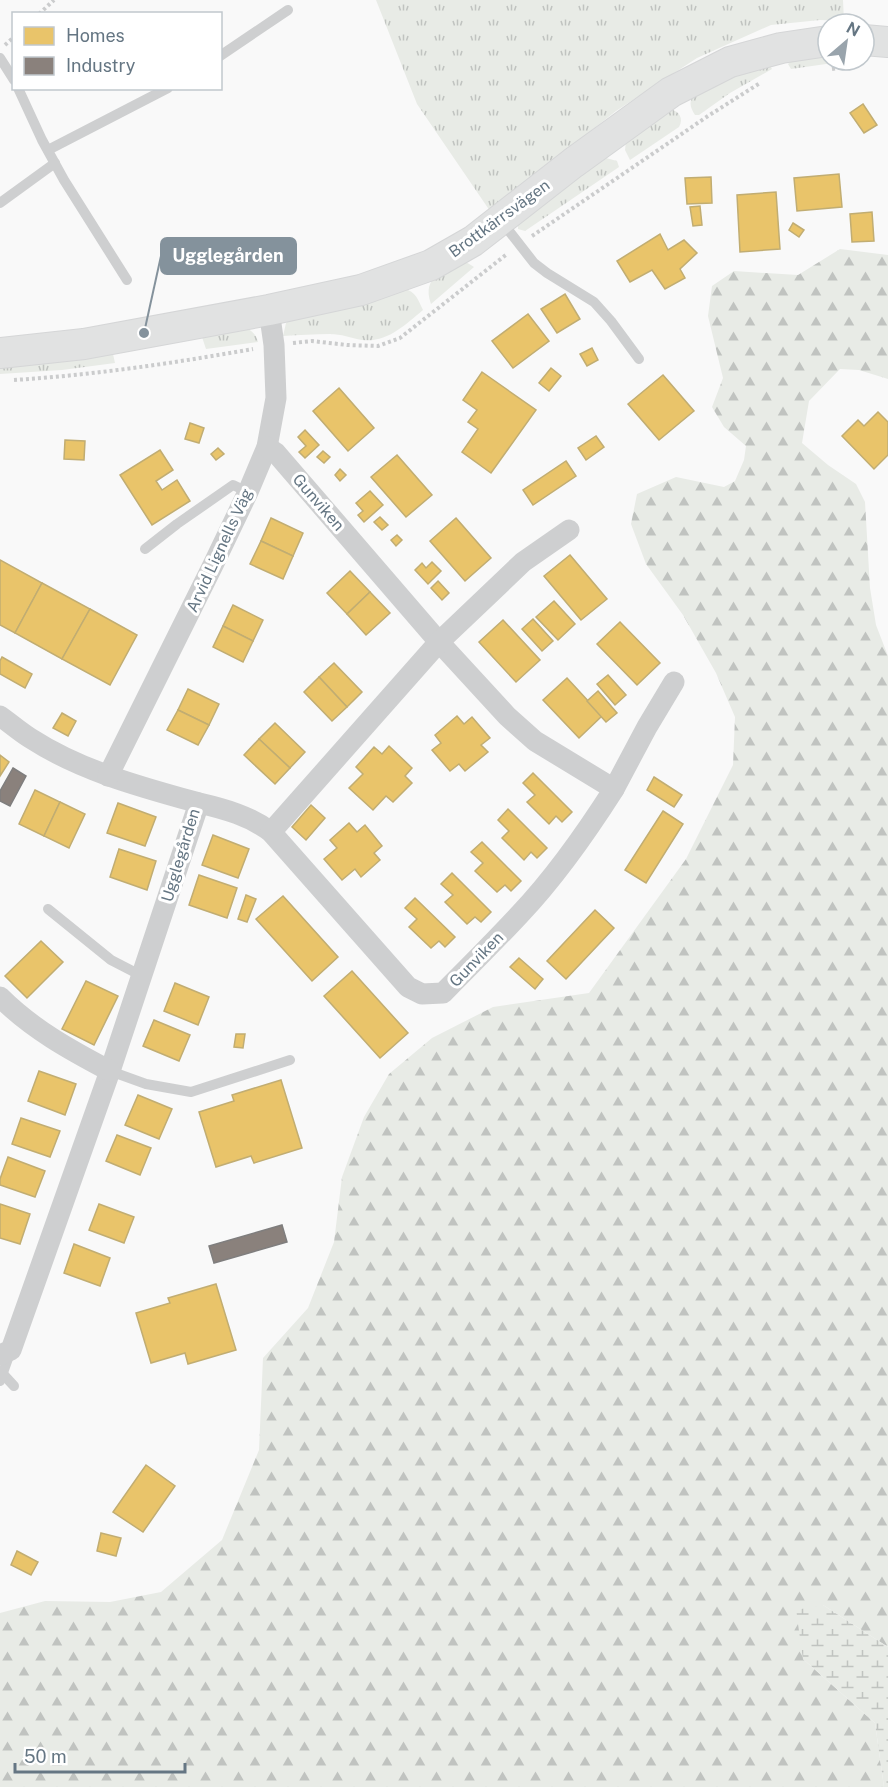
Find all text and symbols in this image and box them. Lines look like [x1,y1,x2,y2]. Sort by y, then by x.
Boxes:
legend [12,12,222,90]
north arrow [816,12,876,72]
text: N [843,18,863,41]
text: Homes [66,25,125,46]
text: Industry [66,55,136,76]
street label: Brottkärrsvägen [445,175,553,261]
callout: Ugglegården [161,238,296,274]
text: Ugglegården [172,245,284,266]
street label: Gunviken [289,470,348,535]
street label: Arvid Lignells Väg [182,485,256,615]
street label: Ugglegården [157,806,204,904]
street label: Gunviken [446,928,507,991]
scale bar [15,1736,184,1774]
text: 50 m [24,1746,67,1767]

